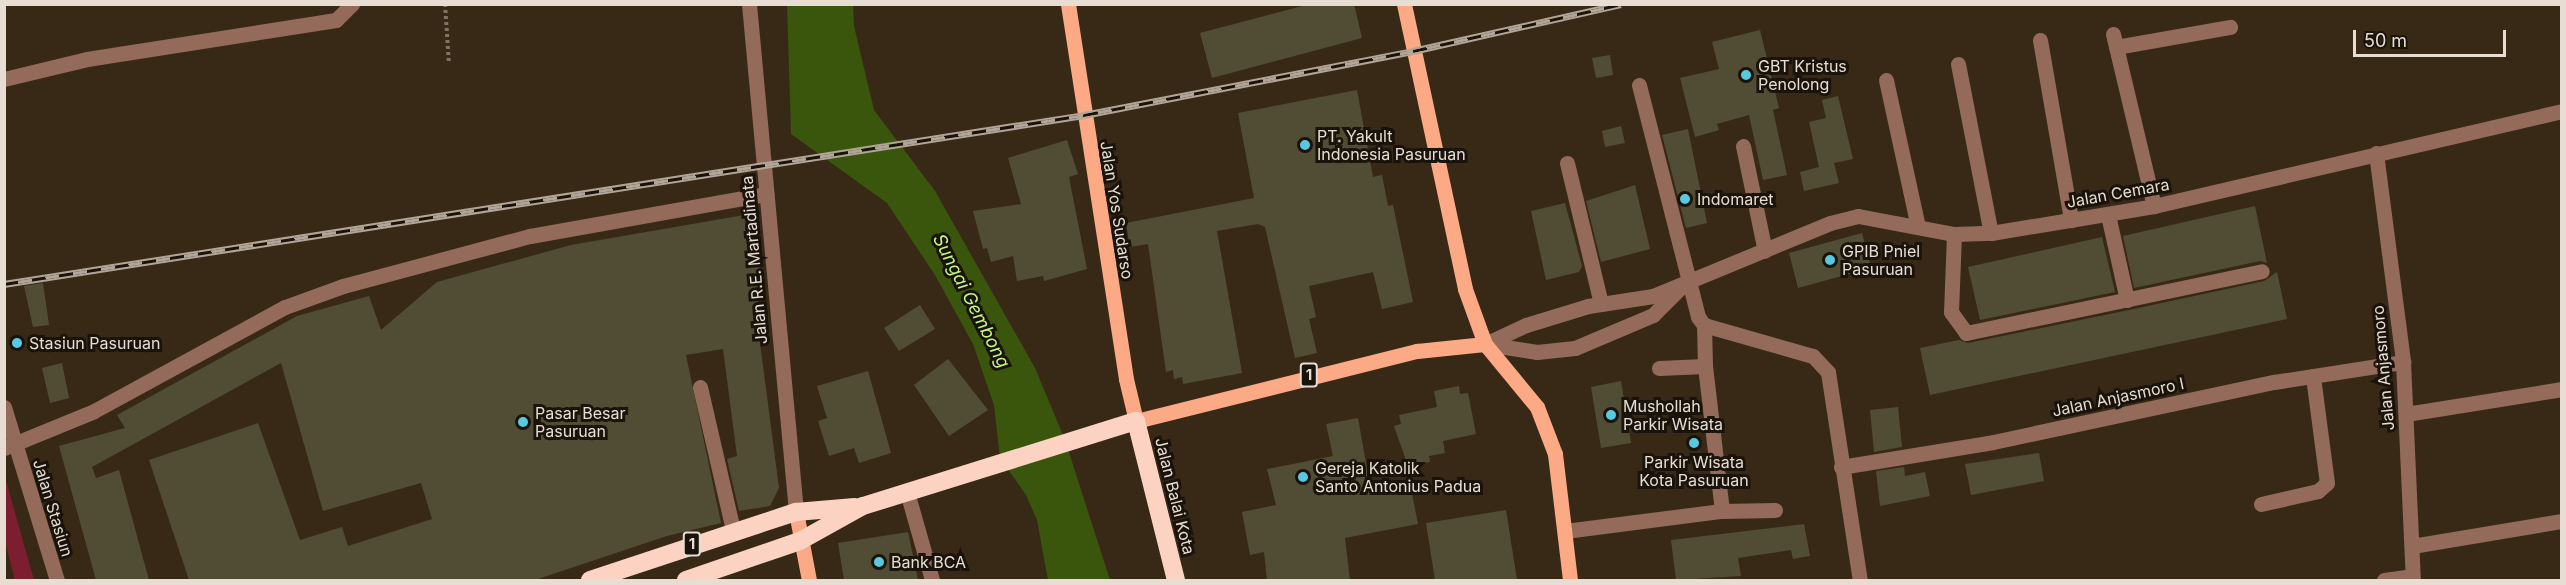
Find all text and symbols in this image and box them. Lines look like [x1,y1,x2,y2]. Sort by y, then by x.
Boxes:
scale bar [2356,18,2509,56]
text: 50 m [2364,30,2407,51]
place label: GBT Kristus Penolong [1758,56,1847,94]
marker: GBT Kristus Penolong [1739,68,1753,82]
place label: PT. Yakult Indonesia Pasuruan [1317,126,1466,164]
marker: PT. Yakult Indonesia Pasuruan [1298,138,1312,152]
street label: Jalan Yos Sudarso [1097,140,1137,280]
street label: Jalan R.E. Martadinata [737,175,771,345]
street label: Jalan Cemara [2065,175,2171,211]
place label: Indomaret [1697,189,1773,209]
marker: Indomaret [1678,192,1692,206]
water label: Sungai Gembong [928,230,1014,372]
place label: GPIB Pniel Pasuruan [1842,241,1920,279]
marker: GPIB Pniel Pasuruan [1823,253,1837,267]
street label: Jalan Anjasmoro [2368,305,2398,431]
place label: Stasiun Pasuruan [29,333,160,353]
marker: Stasiun Pasuruan [10,336,24,350]
road number: 1 [1298,363,1320,387]
street label: Jalan Anjasmoro I [2050,374,2186,420]
place label: Mushollah Parkir Wisata [1623,396,1723,434]
place label: Pasar Besar Pasuruan [535,403,625,441]
marker: Mushollah Parkir Wisata [1604,408,1618,422]
marker: Pasar Besar Pasuruan [516,415,530,429]
street label: Jalan Balai Kota [1151,436,1199,556]
marker: Parkir Wisata Kota Pasuruan [1687,436,1701,450]
place label: Parkir Wisata Kota Pasuruan [1639,452,1749,490]
street label: Jalan Stasiun [29,457,77,559]
place label: Gereja Katolik Santo Antonius Padua [1315,458,1481,496]
marker: Gereja Katolik Santo Antonius Padua [1296,470,1310,484]
road number: 1 [682,532,702,556]
place label: Bank BCA [891,552,966,572]
marker: Bank BCA [872,555,886,569]

